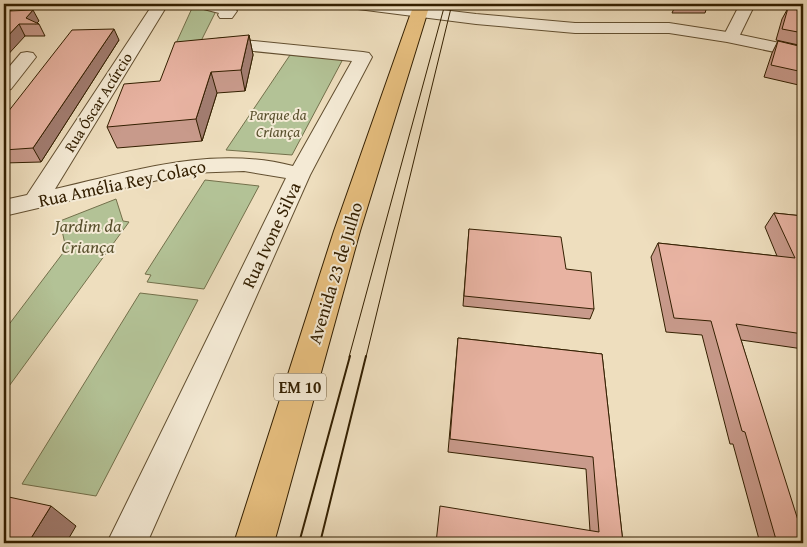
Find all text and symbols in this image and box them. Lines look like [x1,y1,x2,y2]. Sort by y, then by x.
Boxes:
street label: Rua Óscar Acúrcio [59,48,137,156]
park label: Parque da Criança [248,104,307,142]
street label: Rua Amélia Rey Colaço [36,152,208,214]
street label: Rua Ivone Silva [235,177,308,293]
street label: Avenida 23 de Julho [301,199,369,347]
park label: Jardim da Criança [51,212,122,260]
road number: EM 10 [274,374,326,401]

